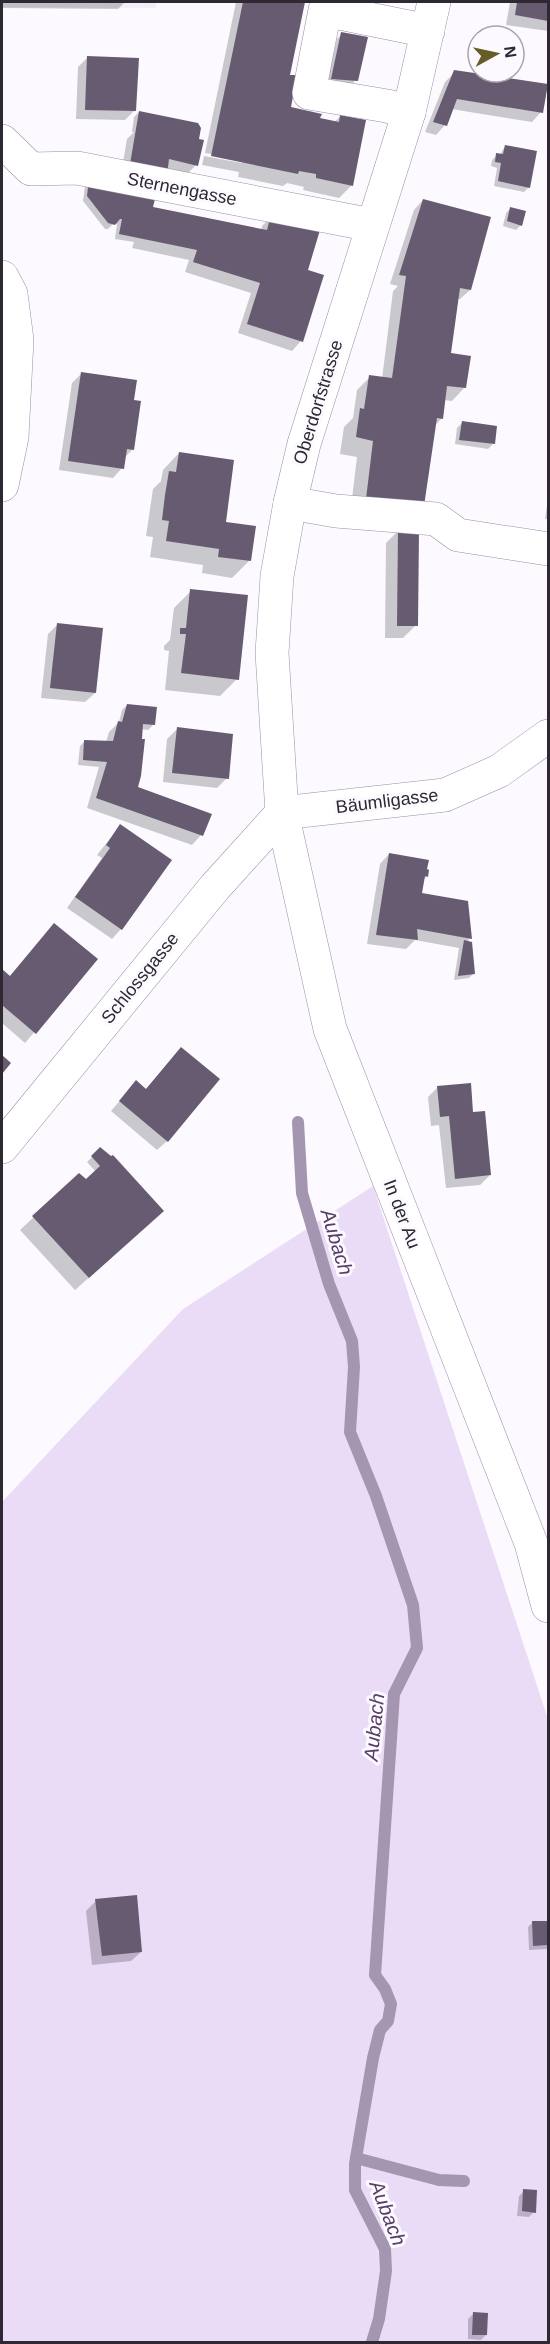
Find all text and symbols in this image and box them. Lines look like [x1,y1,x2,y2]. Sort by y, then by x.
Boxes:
north arrow [466,24,526,84]
text: N [501,45,520,59]
street label: Sternengasse [126,169,238,209]
street label: Oberdorfstrasse [290,337,346,467]
street label: Bäumligasse [335,785,439,817]
street label: Schlossgasse [97,929,183,1027]
street label: In der Au [380,1177,424,1251]
water label: Aubach [316,1205,357,1278]
water label: Aubach [359,1692,388,1763]
water label: Aubach [365,2176,410,2249]

